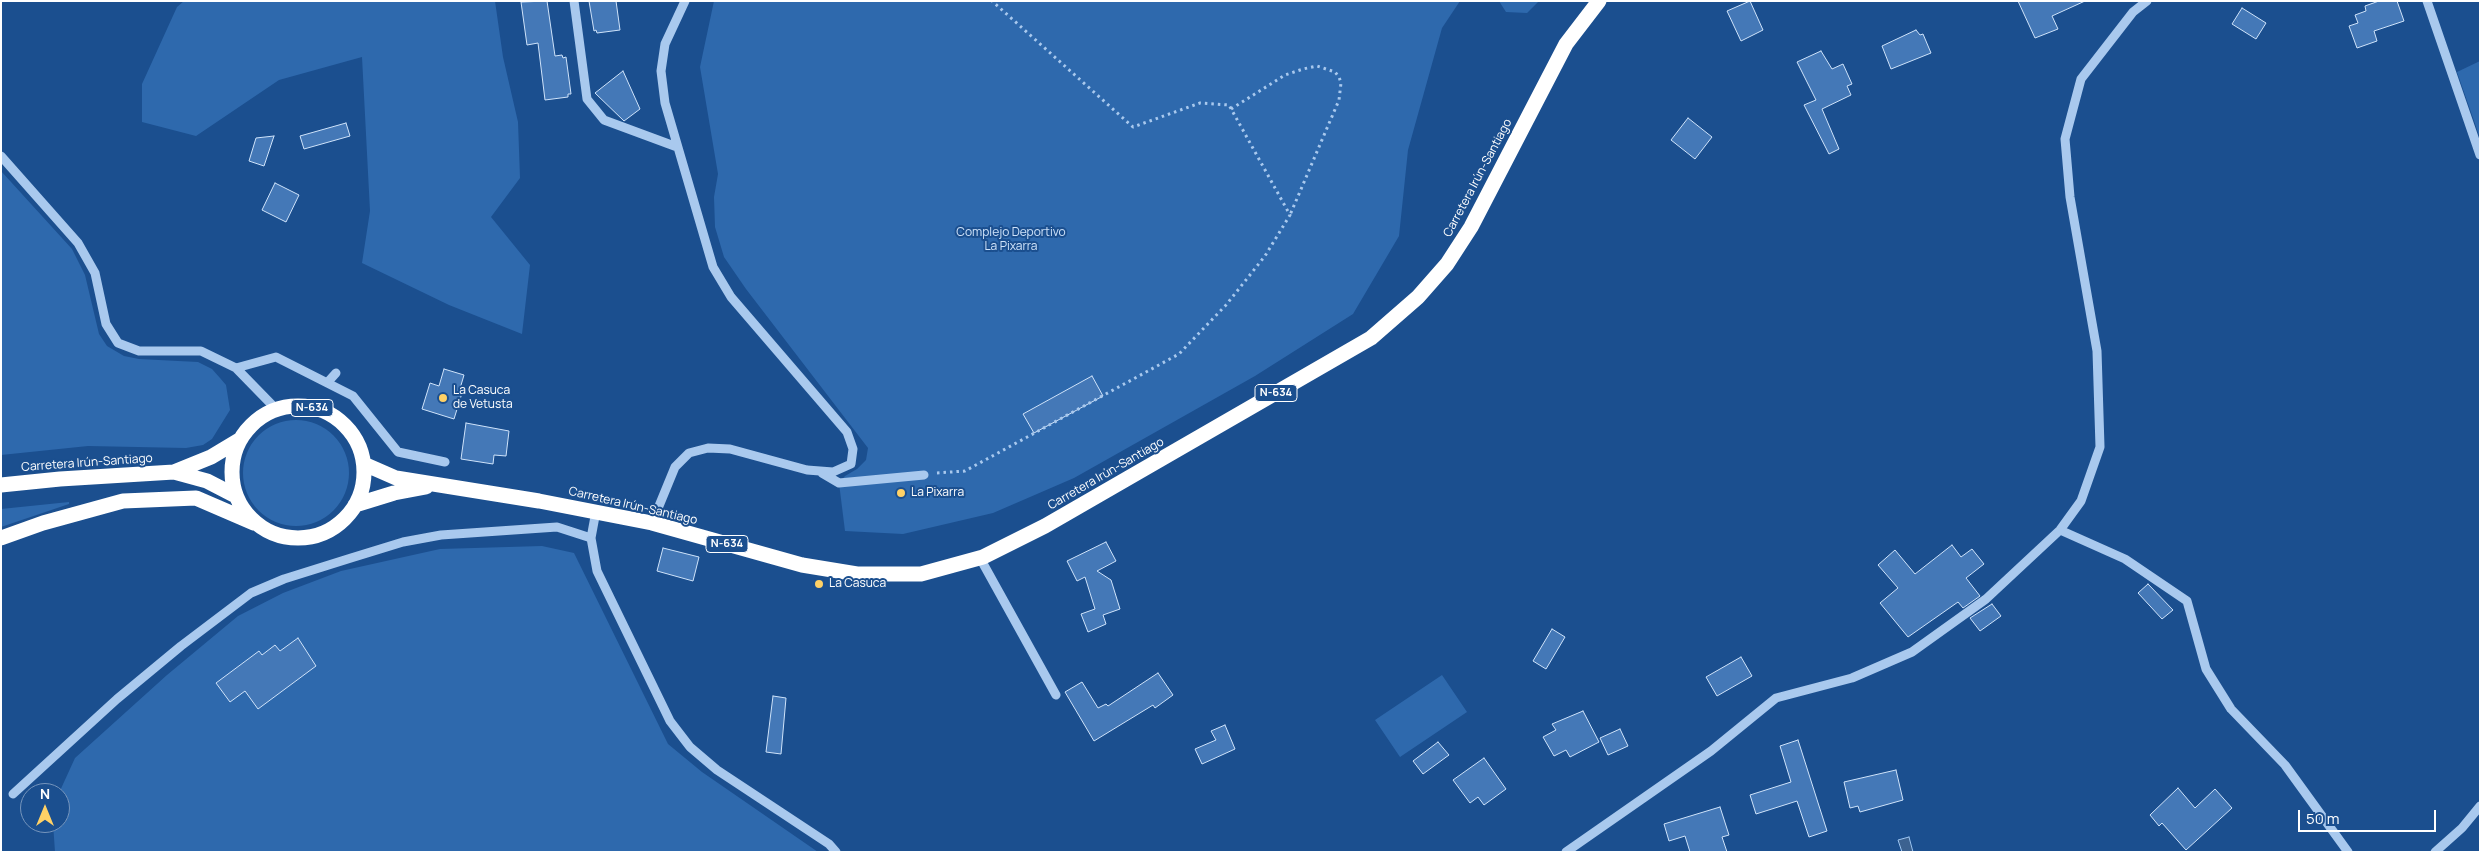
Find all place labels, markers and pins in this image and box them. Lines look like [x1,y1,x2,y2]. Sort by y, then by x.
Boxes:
place label: La Casuca de Vetusta [453,384,513,412]
marker: La Casuca de Vetusta [437,392,449,404]
place label: La Pixarra [911,486,964,500]
marker: La Pixarra [895,487,907,499]
place label: La Casuca [829,577,886,591]
marker: La Casuca [813,578,825,590]

